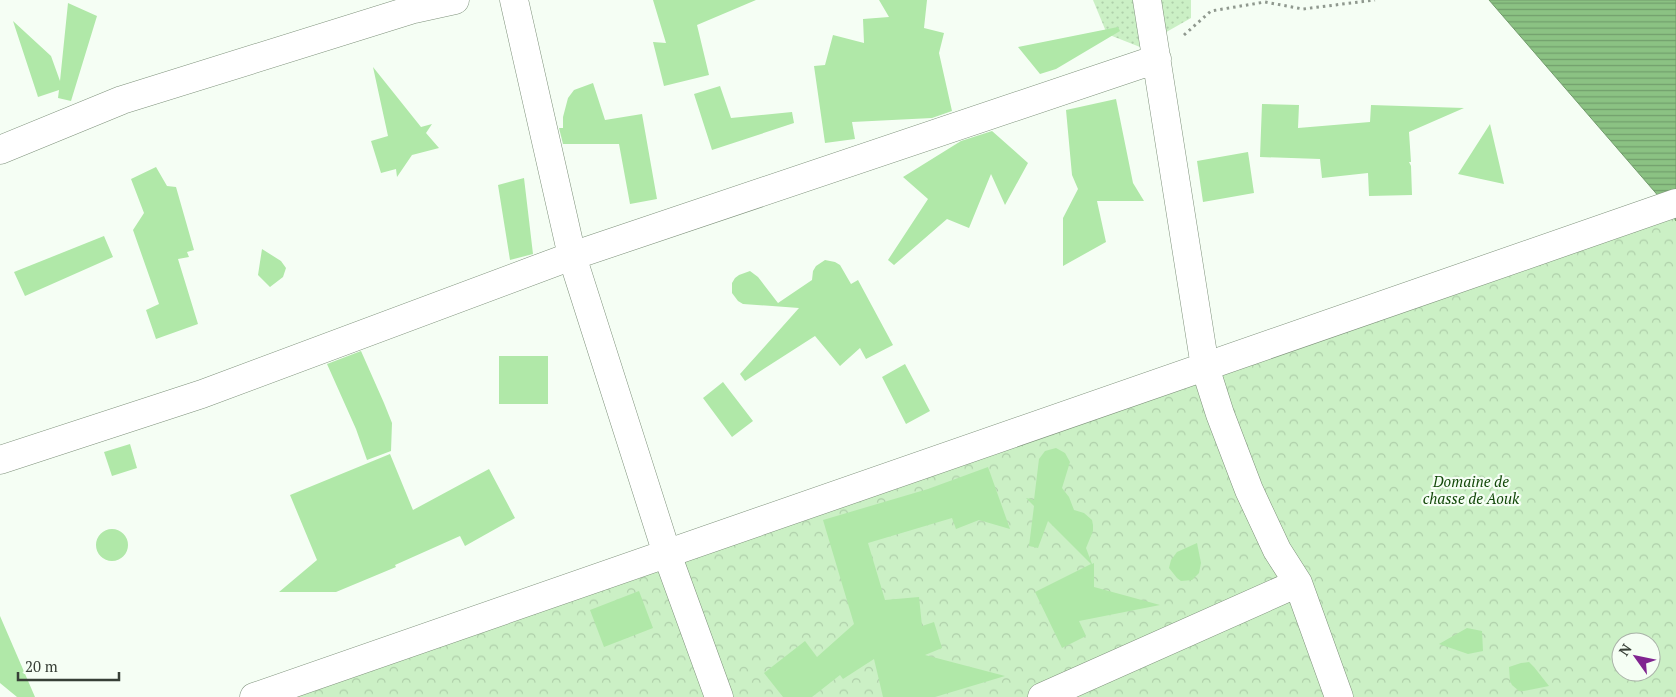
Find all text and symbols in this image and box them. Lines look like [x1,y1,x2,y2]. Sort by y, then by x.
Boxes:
park label: Domaine de chasse de Aouk [1423,471,1520,508]
north arrow [1611,632,1661,682]
text: N [1614,640,1636,659]
scale bar [18,650,119,682]
text: 20 m [25,656,58,676]

